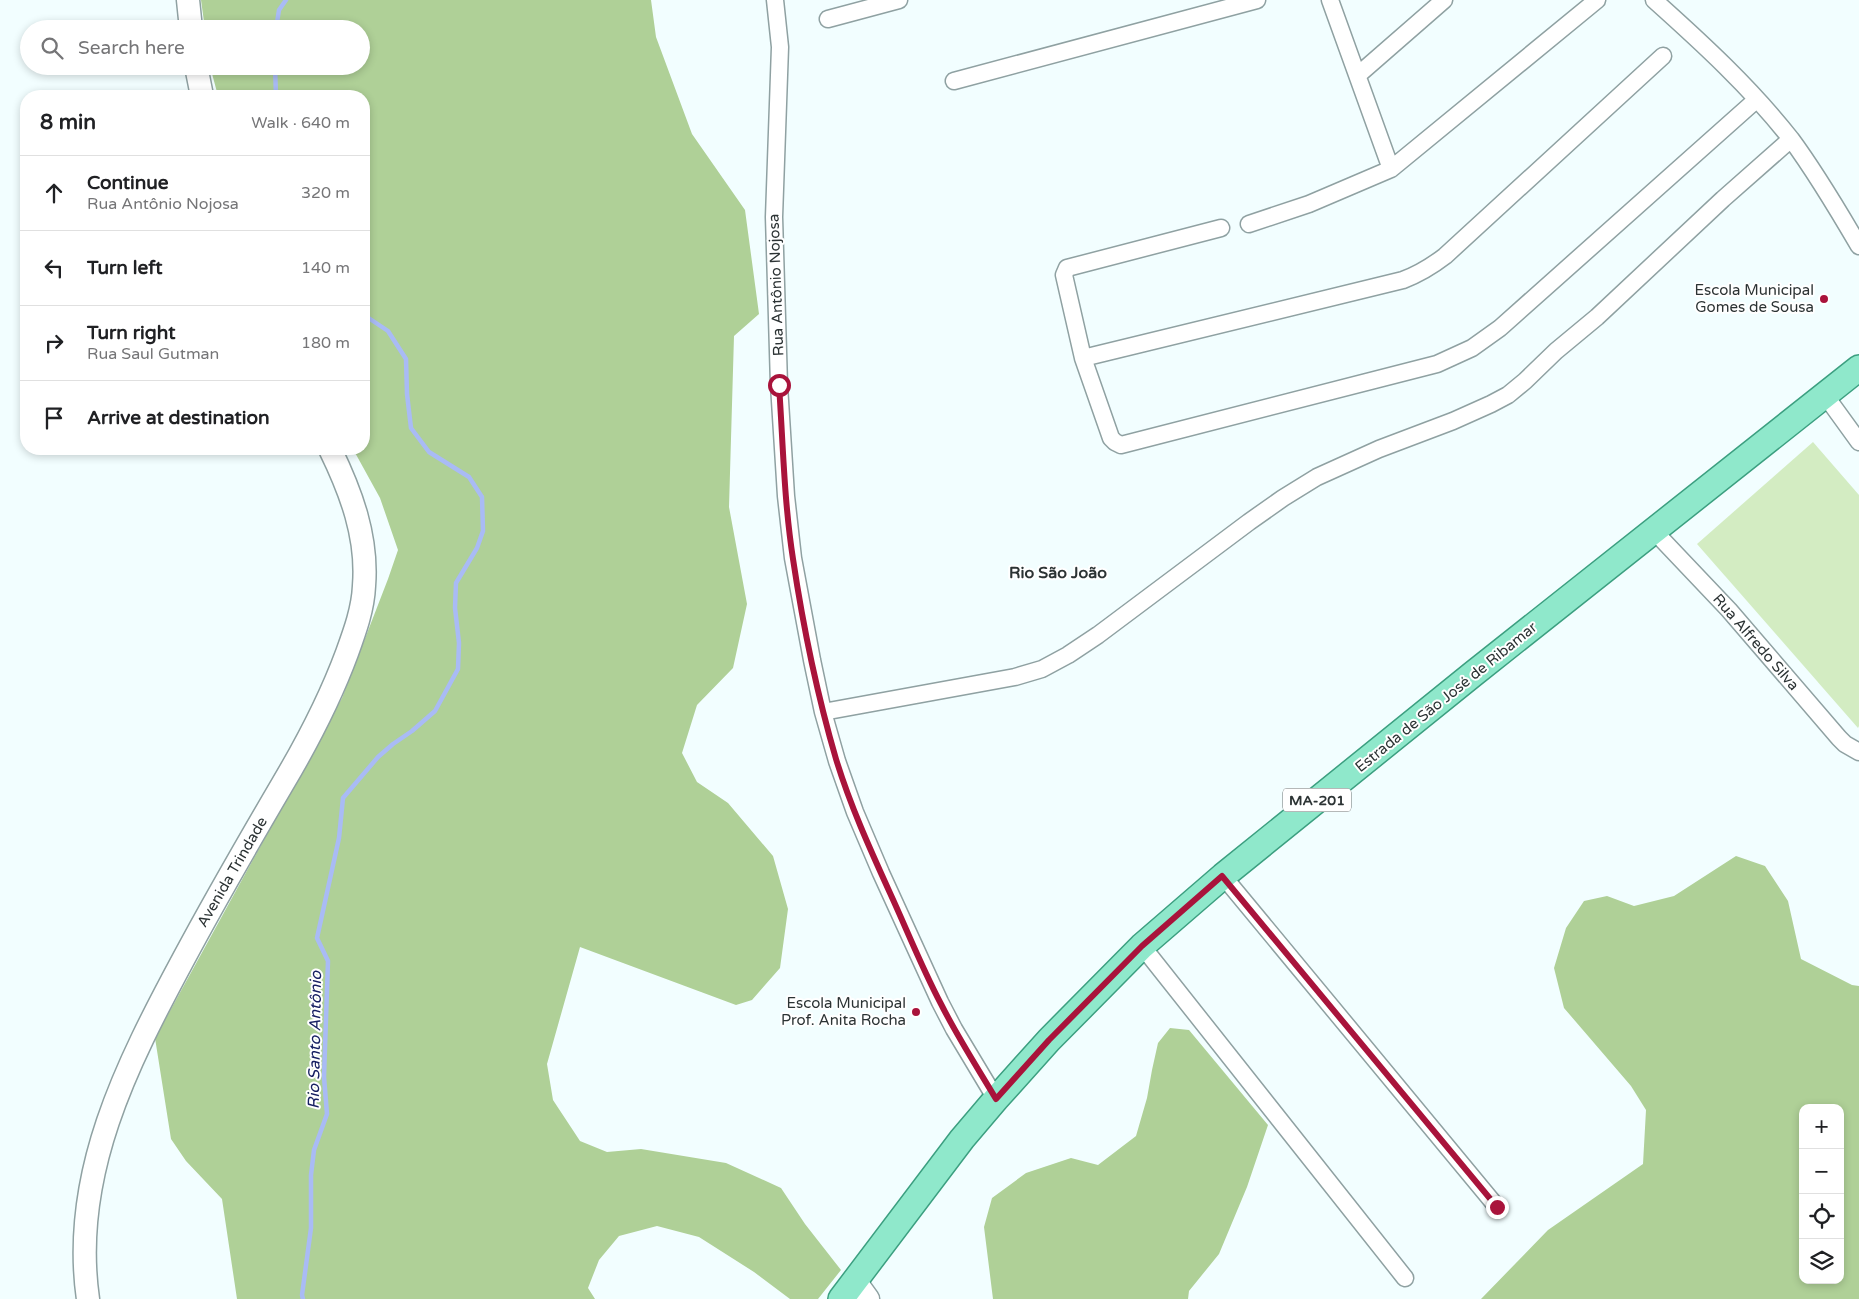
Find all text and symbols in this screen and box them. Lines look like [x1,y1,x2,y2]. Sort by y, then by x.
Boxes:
search box [20,20,370,75]
icon: search [38,34,66,62]
text: Search here [78,37,185,59]
text: 8 min [40,110,96,135]
text: Walk · 640 m [251,113,350,133]
text: Continue [87,172,169,194]
icon: ahead [40,179,68,207]
text: 320 m [301,183,350,203]
text: Rua Antônio Nojosa [87,194,239,214]
street label: Rua Antônio Nojosa [765,214,787,356]
icon: left [40,254,68,282]
text: Turn left [87,257,163,279]
text: 140 m [301,258,350,278]
place label: Escola Municipal Gomes de Sousa [1695,281,1814,316]
marker: Escola Municipal Gomes de Sousa [1818,293,1830,305]
text: Turn right [87,322,175,344]
icon: right [40,329,68,357]
text: 180 m [301,333,350,353]
text: Rua Saul Gutman [87,344,219,364]
route start [768,374,791,397]
icon: arrive [40,404,68,432]
text: Arrive at destination [87,407,270,429]
district label: Rio São João [1009,563,1107,583]
street label: Rua Alfredo Silva [1709,590,1803,694]
street label: Estrada de São José de Ribamar [1351,618,1541,776]
road number: MA-201 [1283,788,1351,812]
street label: Avenida Trindade [193,814,271,930]
water label: Rio Santo Antônio [304,970,326,1109]
place label: Escola Municipal Prof. Anita Rocha [781,994,906,1029]
marker: Escola Municipal Prof. Anita Rocha [910,1006,922,1018]
map controls [1799,1104,1844,1284]
button: + [1799,1104,1844,1149]
button: − [1799,1149,1844,1194]
button: locate [1799,1194,1844,1239]
route end [1486,1196,1509,1219]
button: layers [1799,1239,1844,1284]

